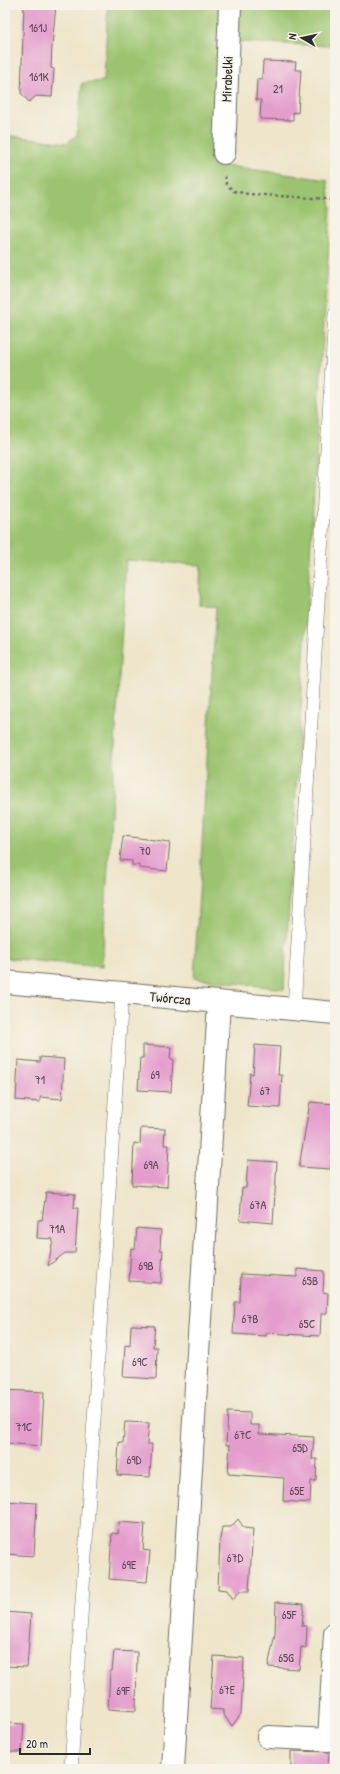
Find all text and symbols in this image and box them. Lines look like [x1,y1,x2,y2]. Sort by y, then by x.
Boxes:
north arrow [282,18,322,58]
house number: 161J [29,19,48,36]
text: N [285,32,300,40]
street label: Mirabelki [216,55,237,102]
house number: 161K [29,68,50,85]
house number: 21 [273,80,283,97]
house number: 70 [139,842,151,859]
street label: Twórcza [149,986,192,1009]
house number: 69 [150,1066,160,1083]
house number: 71 [35,1071,45,1088]
house number: 67 [260,1082,270,1099]
house number: 69A [143,1156,159,1173]
house number: 67A [250,1196,266,1213]
house number: 71A [49,1220,65,1237]
house number: 69B [138,1257,154,1274]
house number: 65B [302,1272,318,1289]
house number: 67B [242,1310,258,1327]
house number: 65C [299,1315,316,1332]
house number: 69C [132,1353,148,1370]
house number: 71C [16,1418,33,1435]
house number: 67C [234,1426,252,1443]
house number: 65D [292,1439,308,1456]
house number: 69D [127,1451,142,1468]
house number: 65E [289,1482,305,1499]
house number: 67D [227,1549,244,1566]
house number: 69E [122,1556,137,1573]
house number: 65F [282,1606,297,1623]
house number: 65G [278,1649,294,1666]
house number: 67E [219,1681,236,1698]
house number: 69F [116,1682,130,1699]
scale bar [20,1730,90,1756]
text: 20 m [26,1735,48,1752]

